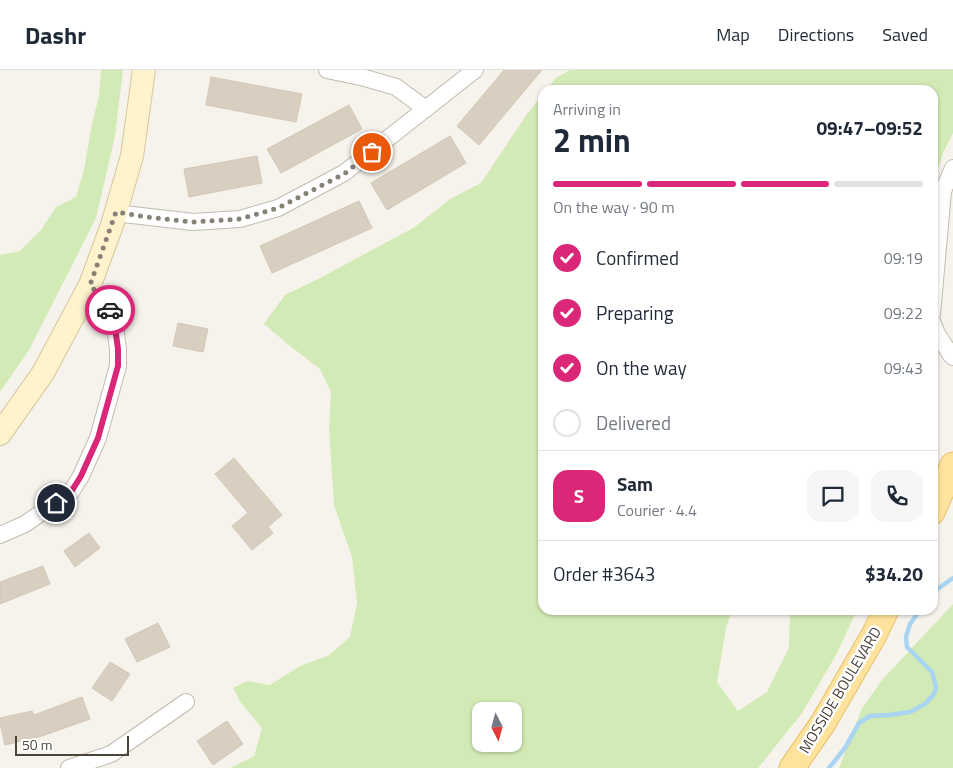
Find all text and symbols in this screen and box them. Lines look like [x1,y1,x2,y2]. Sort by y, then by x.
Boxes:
text: Dashr [25,17,86,53]
text: Map [716,21,750,48]
text: Directions [778,21,854,48]
text: Saved [882,21,928,48]
text: Arriving in [553,97,621,121]
text: 09:47–09:52 [816,113,923,142]
text: 2 min [553,116,631,164]
pin [351,131,393,173]
icon: bag [358,138,386,166]
text: On the way · 90 m [553,195,675,219]
text: Confirmed [596,243,679,272]
icon: check [553,244,581,272]
text: 09:19 [884,246,923,270]
courier [85,285,135,335]
icon: car [96,296,124,324]
text: Preparing [596,298,673,327]
icon: check [553,299,581,327]
text: 09:22 [884,301,923,325]
text: On the way [596,353,687,382]
icon: check [553,354,581,382]
text: 09:43 [884,356,923,380]
text: Delivered [596,408,671,437]
text: Sam [617,469,653,498]
button: chat [807,470,859,522]
button: phone [871,470,923,522]
text: S [574,481,584,510]
pin [35,482,77,524]
icon: home [42,489,70,517]
text: Courier · 4.4 [617,498,697,522]
text: Order #3643 [553,559,655,588]
text: $34.20 [865,559,923,588]
street label: MOSSIDE BOULEVARD [793,622,887,758]
north arrow [472,702,522,752]
map controls [472,702,522,752]
scale bar [15,733,129,756]
text: 50 m [22,734,52,755]

